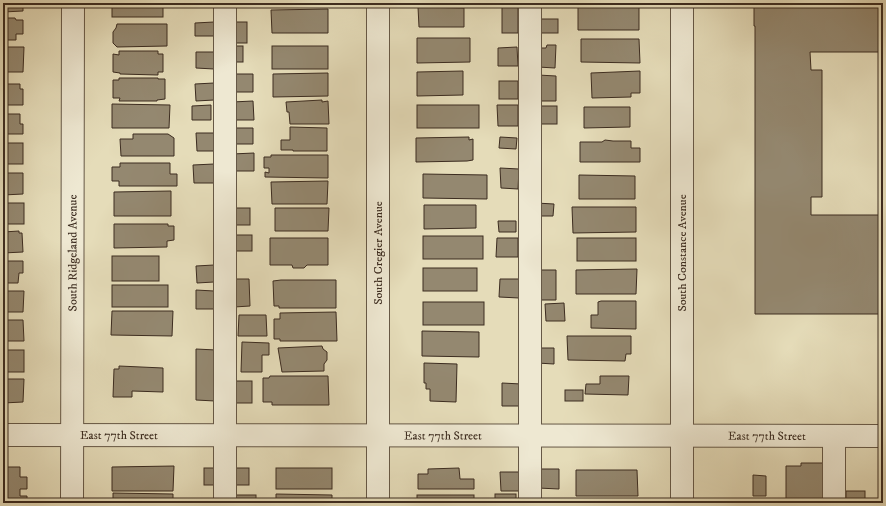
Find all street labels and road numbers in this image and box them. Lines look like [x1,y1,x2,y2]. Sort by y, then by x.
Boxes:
street label: South Constance Avenue [675,194,690,312]
street label: South Ridgeland Avenue [65,195,80,311]
street label: South Cregier Avenue [371,201,386,305]
street label: East 77th Street [80,428,158,443]
street label: East 77th Street [404,428,482,443]
street label: East 77th Street [728,428,806,443]

